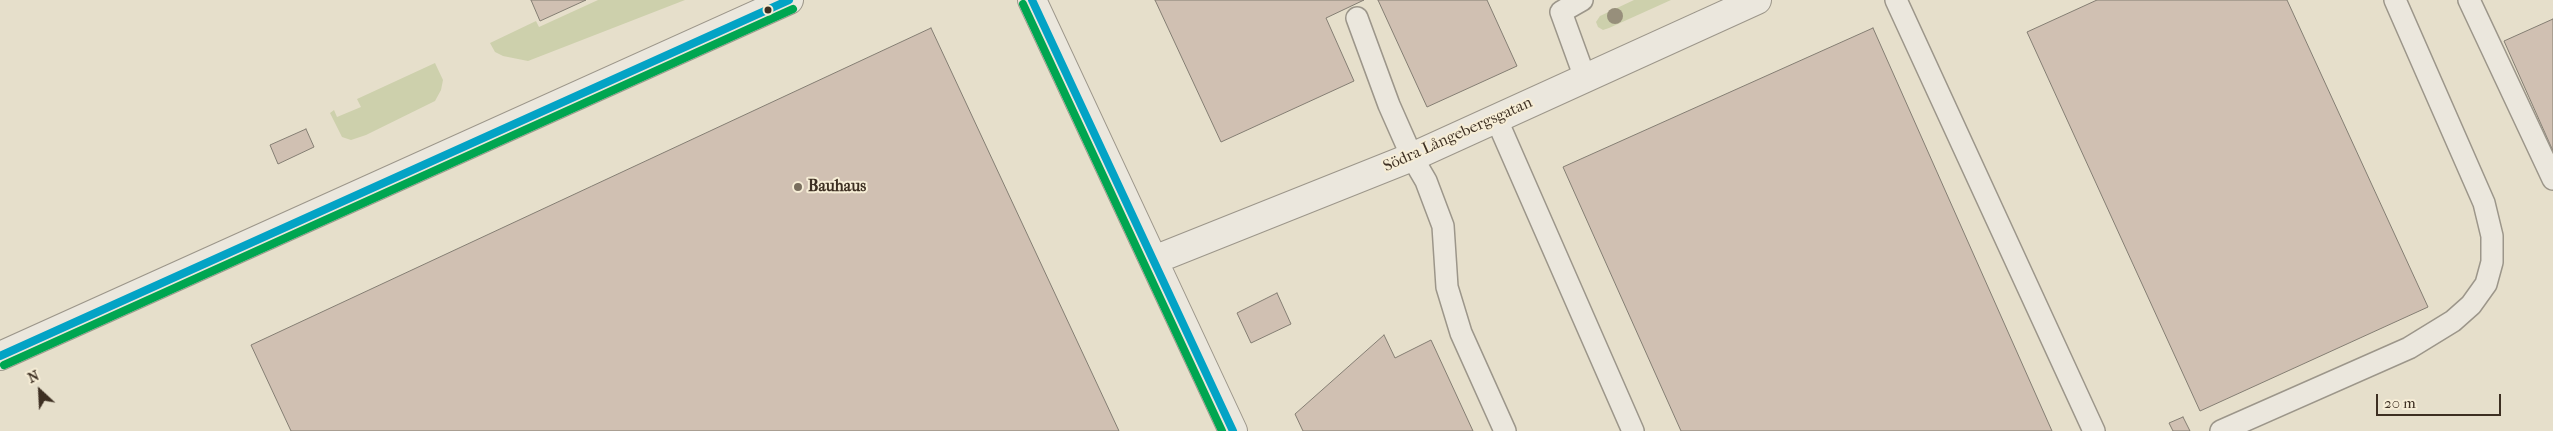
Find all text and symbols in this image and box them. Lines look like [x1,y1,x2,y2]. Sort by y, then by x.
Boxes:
unlabelled marker [763,5,773,15]
street label: Södra Långebergsgatan [1380,93,1536,177]
place label: Bauhaus [808,177,866,197]
marker: Bauhaus [792,181,804,193]
north arrow [15,366,65,416]
text: N [25,367,42,387]
scale bar [2378,384,2503,416]
text: 20 m [2384,394,2416,412]

